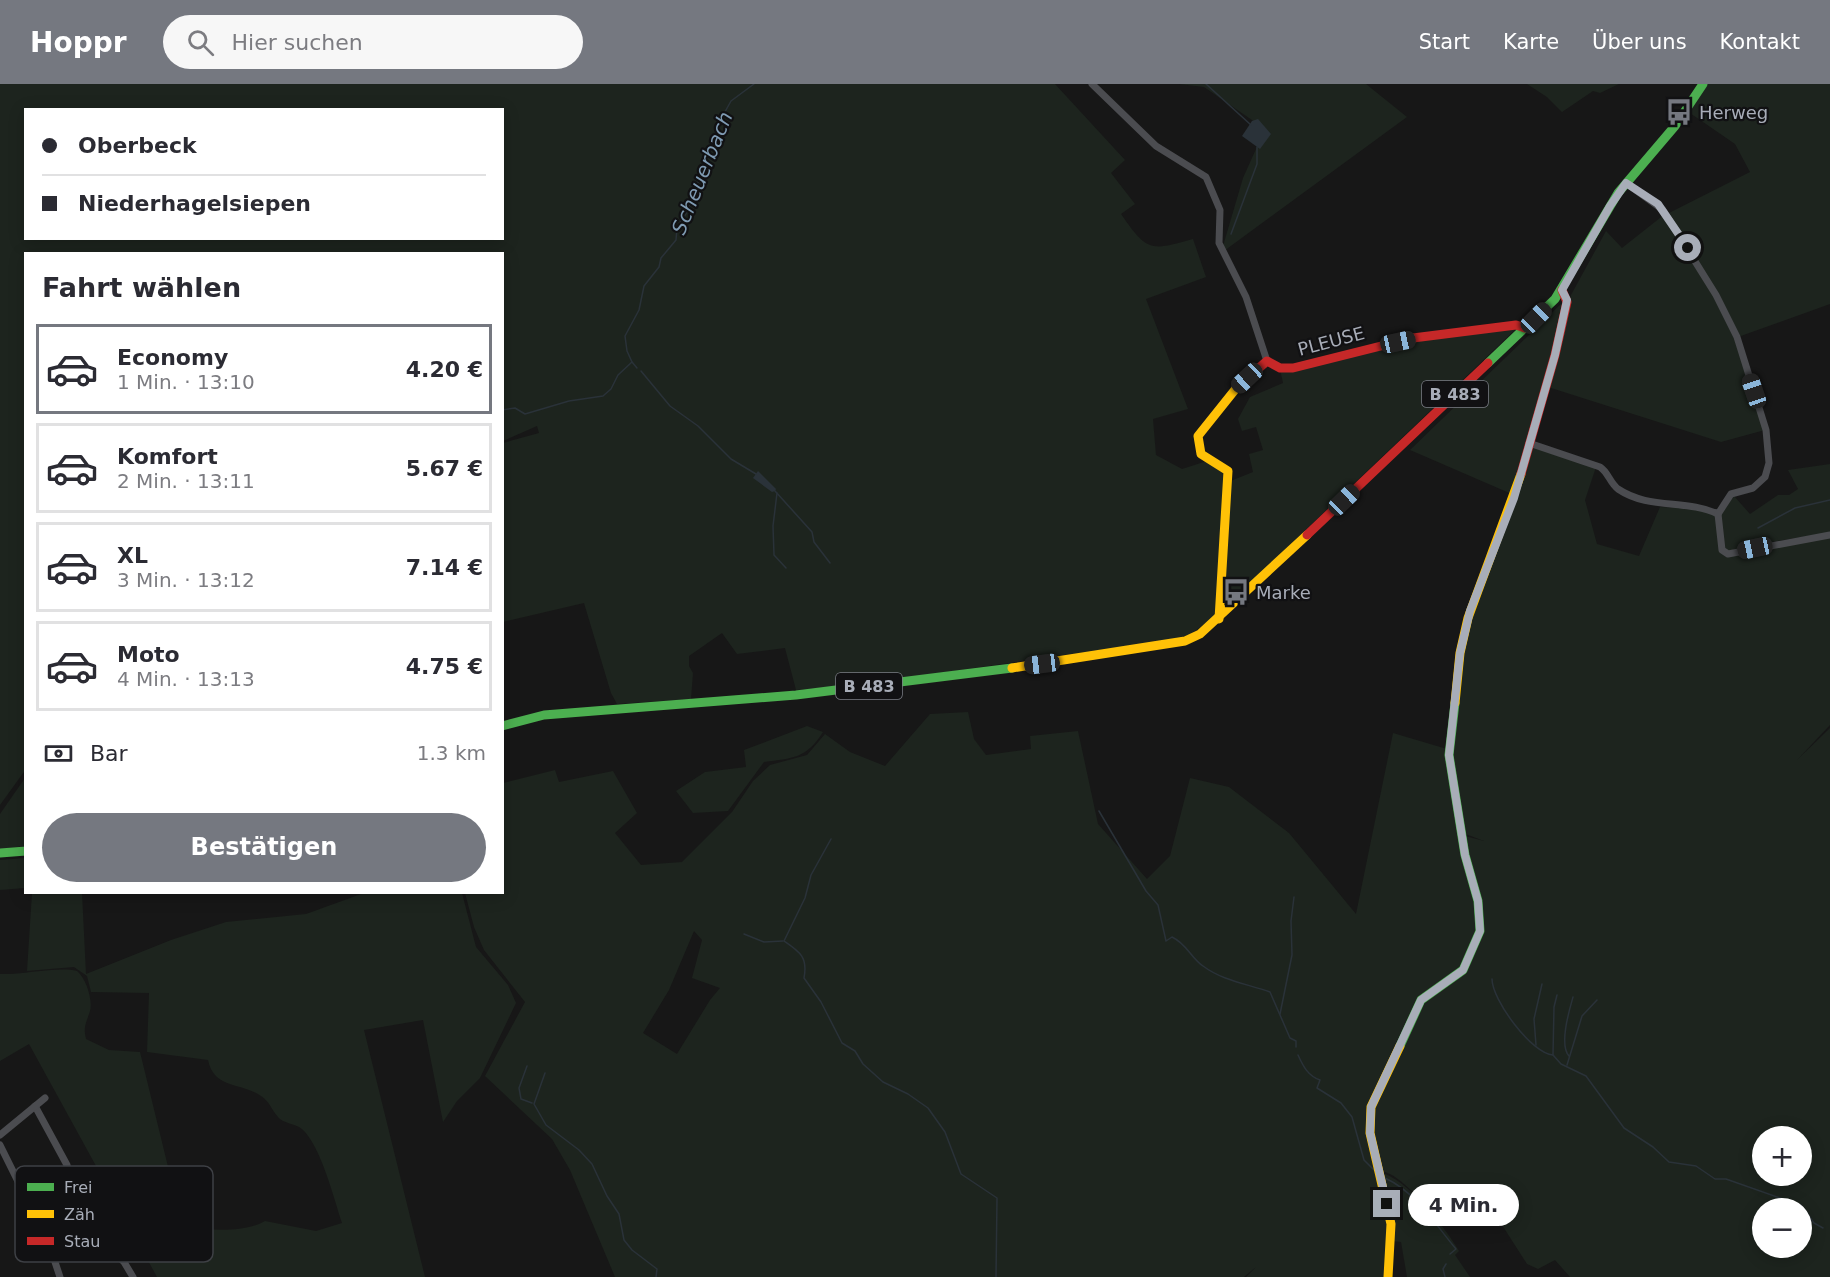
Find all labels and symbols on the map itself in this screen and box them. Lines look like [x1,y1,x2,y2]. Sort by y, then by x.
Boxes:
bus stop icon: Herweg [1664,97,1694,127]
place label: Herweg [1699,102,1768,123]
water label: Scheuerbach [666,108,738,238]
route start [1674,234,1701,261]
car [1517,299,1555,337]
street label: PLEUSE [1295,322,1367,360]
car [1379,329,1417,355]
car [1228,359,1266,397]
car [1740,371,1768,411]
road number: B 483 [1422,381,1488,407]
car [1325,481,1363,519]
car [1736,535,1774,561]
bus stop icon: Marke [1221,577,1251,607]
place label: Marke [1256,582,1311,603]
car [1023,653,1061,675]
road number: B 483 [836,673,902,699]
legend [15,1166,213,1262]
text: Frei [64,1178,93,1197]
callout: 4 Min. [1408,1183,1519,1225]
route end [1373,1190,1400,1217]
text: Zäh [64,1205,95,1224]
text: Stau [64,1232,100,1251]

